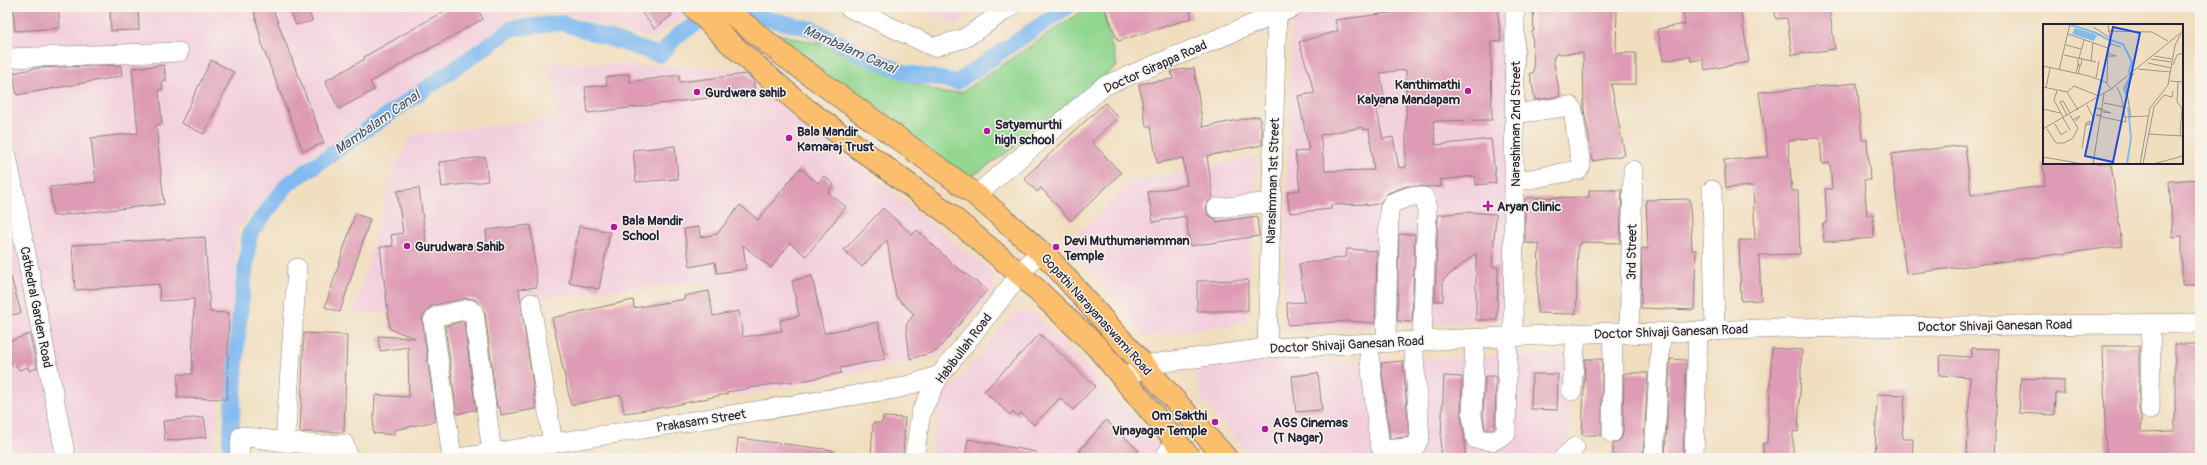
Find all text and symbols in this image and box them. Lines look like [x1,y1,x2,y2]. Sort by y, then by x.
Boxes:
water label: Mambalam Canal [801,21,901,78]
inset map [2043,24,2183,164]
street label: Doctor Girappa Road [1101,37,1209,97]
street label: Narashiman 2nd Street [1508,60,1524,187]
place label: Kanthimathi Kalyana Mandapam [1357,77,1461,108]
place label: Gurdwara sahib [705,85,787,101]
water label: Mambalam Canal [331,86,425,158]
marker: Kanthimathi Kalyana Mandapam [1463,86,1473,96]
marker: Gurdwara sahib [692,87,702,97]
place label: Satyamurthi high school [995,117,1062,148]
street label: Narasimman 1st Street [1263,117,1283,245]
place label: Bala Mandir Kamaraj Trust [797,124,875,155]
marker: Satyamurthi high school [982,126,992,136]
marker: Bala Mandir Kamaraj Trust [784,133,794,143]
place label: Aryan Clinic [1497,199,1561,215]
marker: Aryan Clinic [1482,200,1494,212]
place label: Bala Mandir School [622,213,683,244]
marker: Bala Mandir School [609,222,619,232]
street label: 3rd Street [1624,223,1641,280]
place label: Devi Muthumariamman Temple [1063,233,1190,264]
place label: Gurudwara Sahib [415,239,505,255]
marker: Gurudwara Sahib [402,241,412,251]
marker: Devi Muthumariamman Temple [1051,242,1061,252]
street label: Cathedral Garden Road [16,245,56,369]
street label: Gopathi Narayanaswami Road [1037,250,1155,379]
street label: Habibullah Road [932,310,995,387]
street label: Doctor Shivaji Ganesan Road [1918,317,2072,335]
street label: Doctor Shivaji Ganesan Road [1594,321,1749,343]
street label: Doctor Shivaji Ganesan Road [1269,333,1425,357]
street label: Prakasam Street [655,406,748,436]
place label: Om Sakthi Vinayagar Temple [1112,408,1208,439]
place label: AGS Cinemas (T Nagar) [1273,415,1348,446]
marker: Om Sakthi Vinayagar Temple [1210,417,1220,427]
marker: AGS Cinemas (T Nagar) [1260,424,1270,434]

